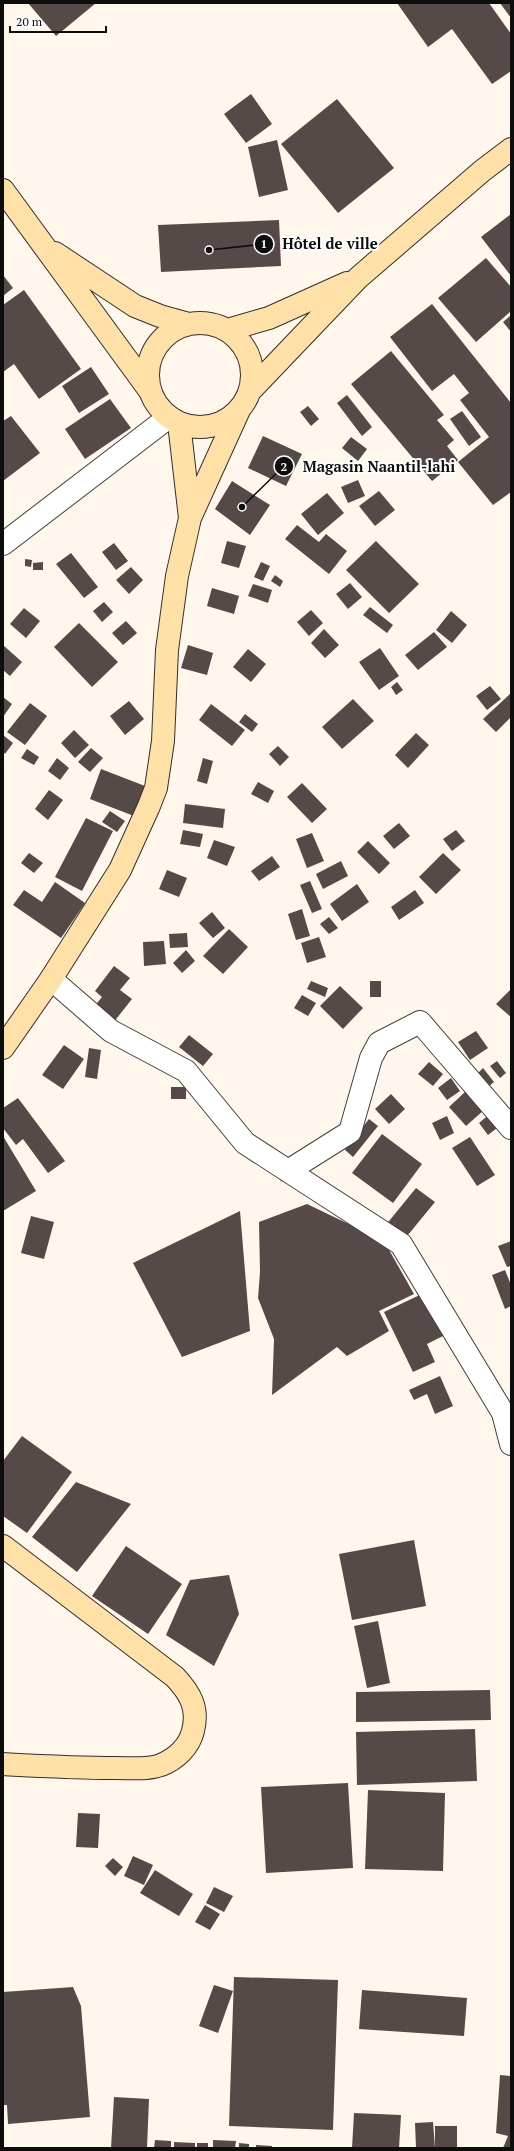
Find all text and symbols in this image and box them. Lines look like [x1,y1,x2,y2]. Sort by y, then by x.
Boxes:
scale bar [10,8,106,34]
text: 20 m [16,14,43,29]
callout: Hôtel de ville [254,231,385,258]
text: Hôtel de ville [282,233,378,253]
text: 1 [261,236,267,251]
callout: Magasin Naantil-lahi [274,453,463,480]
text: Magasin Naantil-lahi [303,456,455,476]
text: 2 [281,459,288,474]

